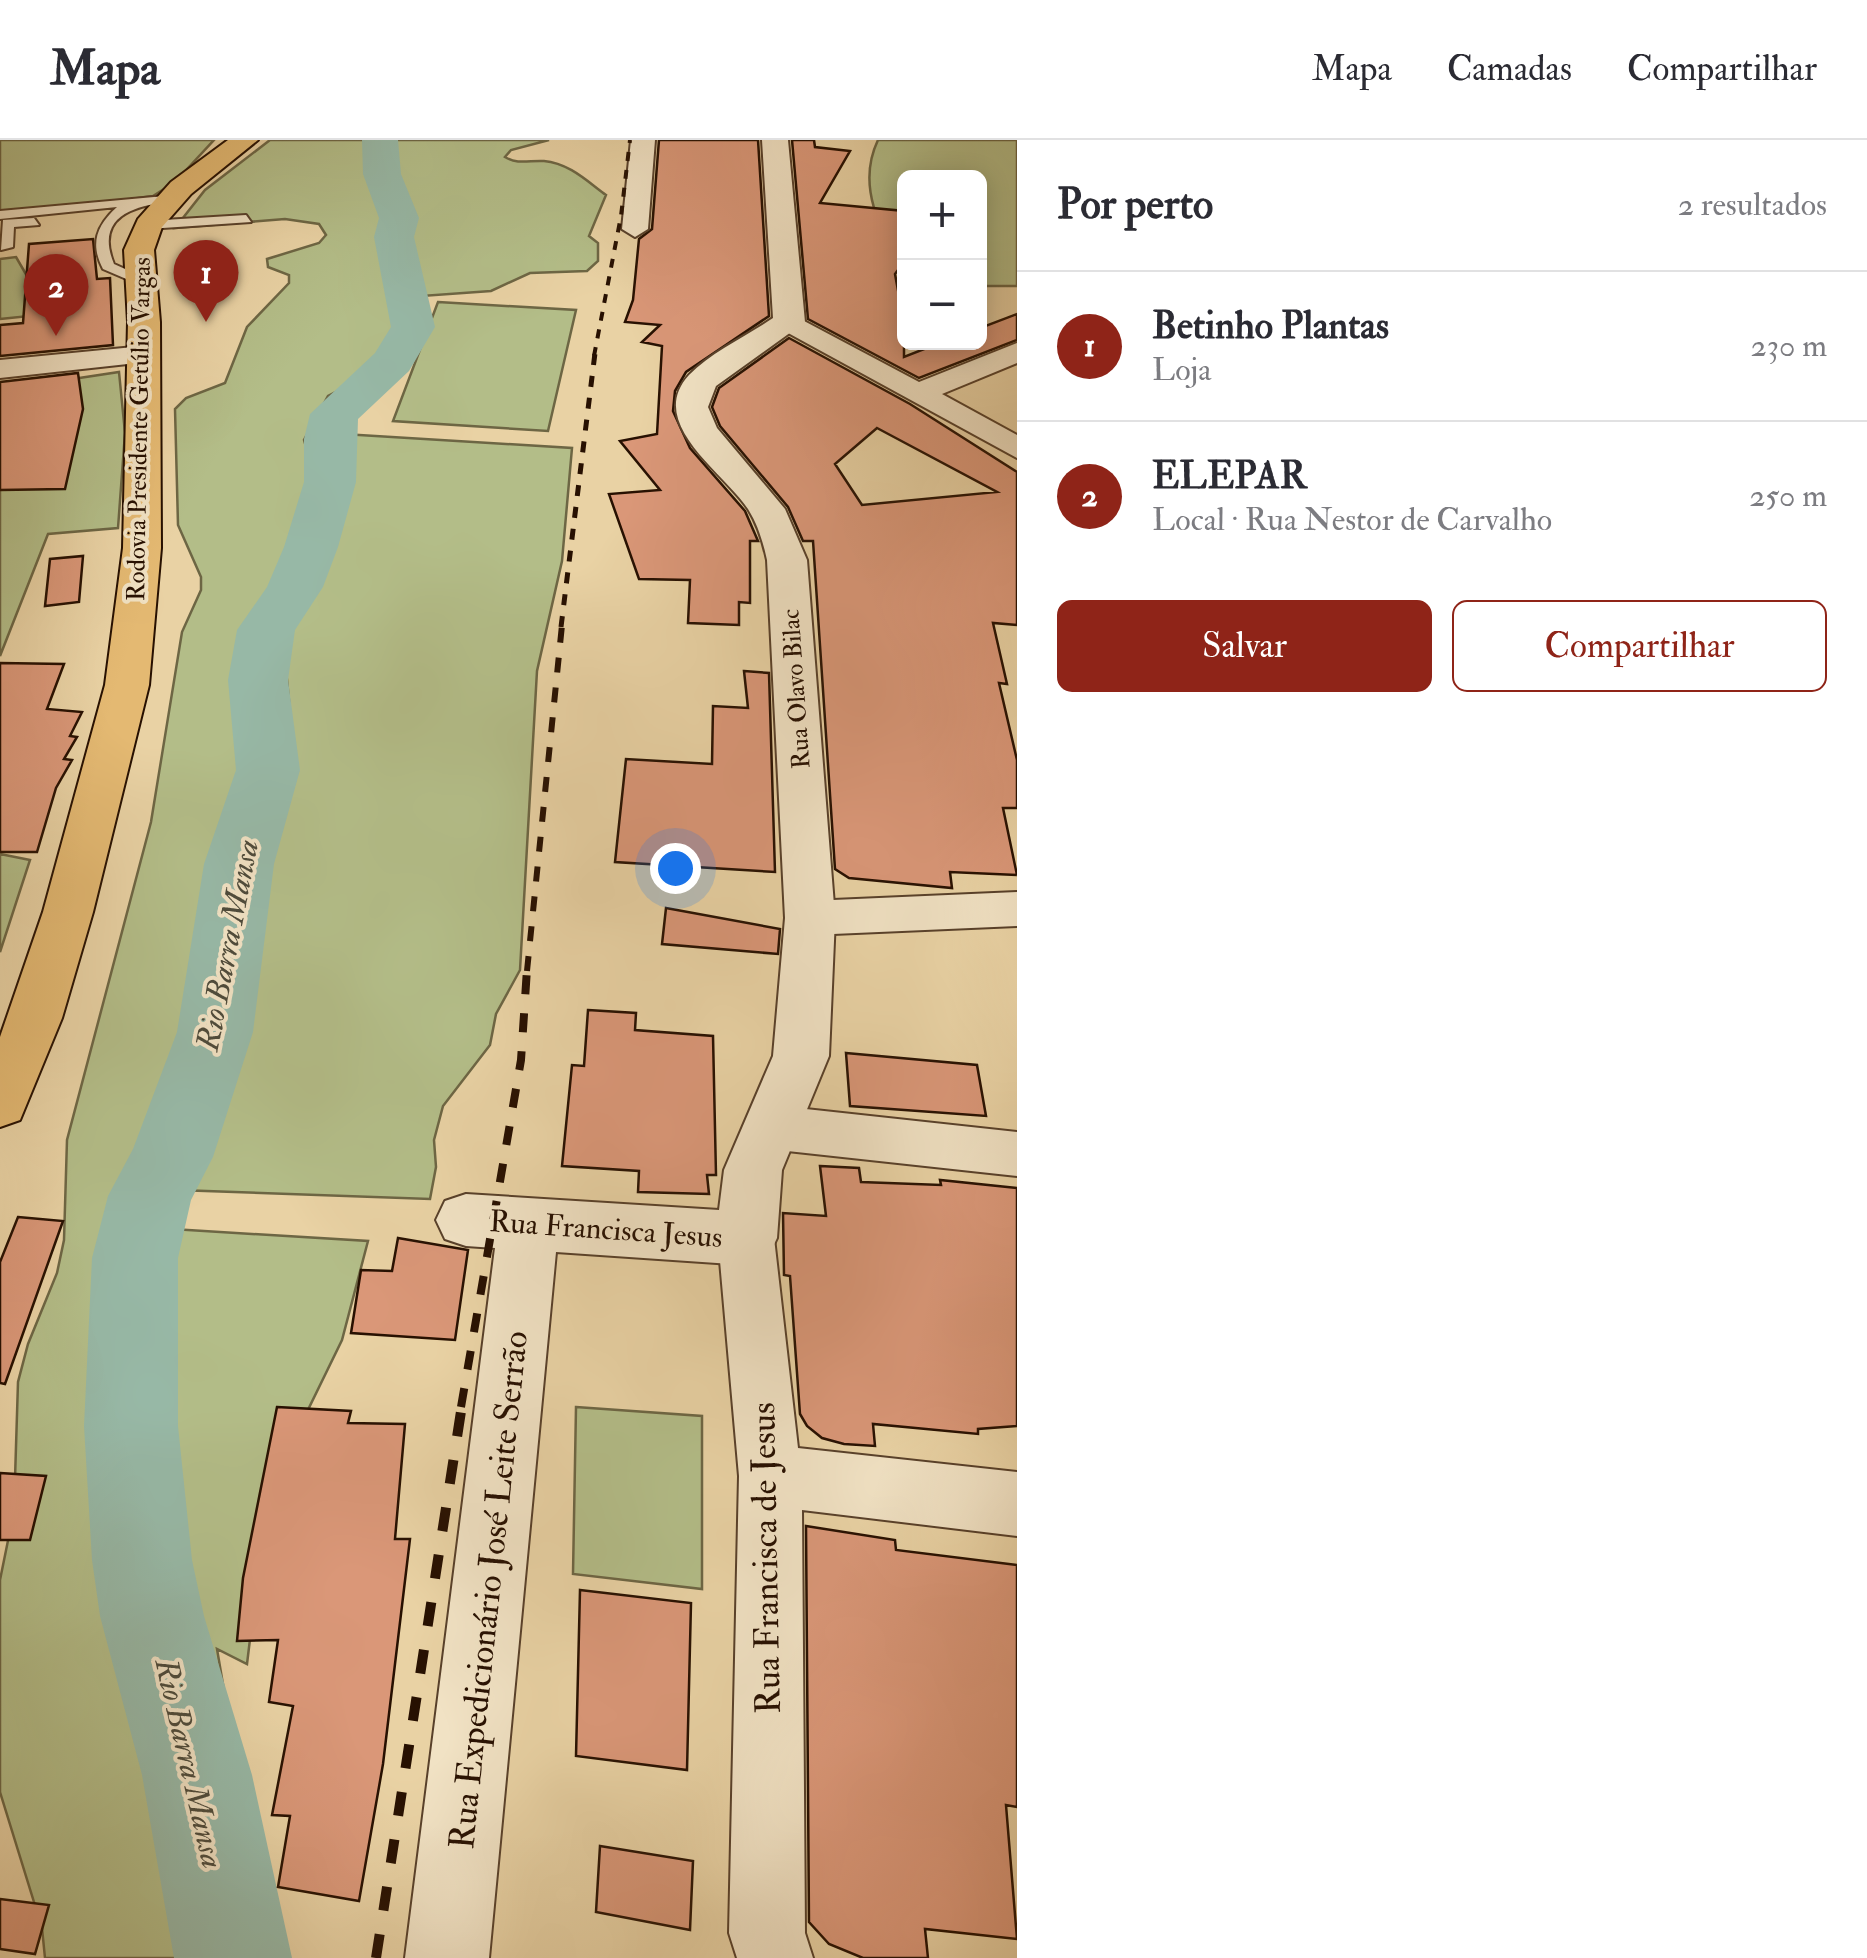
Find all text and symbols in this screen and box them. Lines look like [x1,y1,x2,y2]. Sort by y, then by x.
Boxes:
text: Mapa [50,39,160,99]
text: Mapa [1312,47,1392,91]
text: Camadas [1447,47,1572,91]
text: Compartilhar [1627,47,1817,91]
map controls [897,170,987,350]
button: + [897,170,987,260]
text: Por perto [1057,179,1213,231]
text: 2 resultados [1678,185,1827,225]
pin: 1 [174,240,238,322]
pin: 2 [23,254,88,336]
street label: Rodovia Presidente Getúlio Vargas [121,257,158,601]
button: − [897,260,987,350]
text: Betinho Plantas [1152,302,1389,350]
text: 1 [1084,326,1095,366]
text: 230 m [1751,326,1827,366]
text: Loja [1152,350,1211,390]
text: ELEPAR [1152,452,1307,500]
text: 2 [1081,476,1098,516]
text: 250 m [1749,476,1827,516]
text: Local · Rua Nestor de Carvalho [1152,500,1552,540]
button: Salvar [1057,600,1432,692]
button: Compartilhar [1452,600,1827,692]
street label: Rua Olavo Bilac [775,608,818,770]
water label: Rio Barra Mansa [188,836,268,1055]
your location [650,843,701,894]
street label: Rua Francisca Jesus [488,1203,724,1256]
street label: Rua Expedicionário José Leite Serrão [440,1329,538,1852]
street label: Rua Francisca de Jesus [741,1402,791,1714]
water label: Rio Barra Mansa [145,1653,233,1872]

